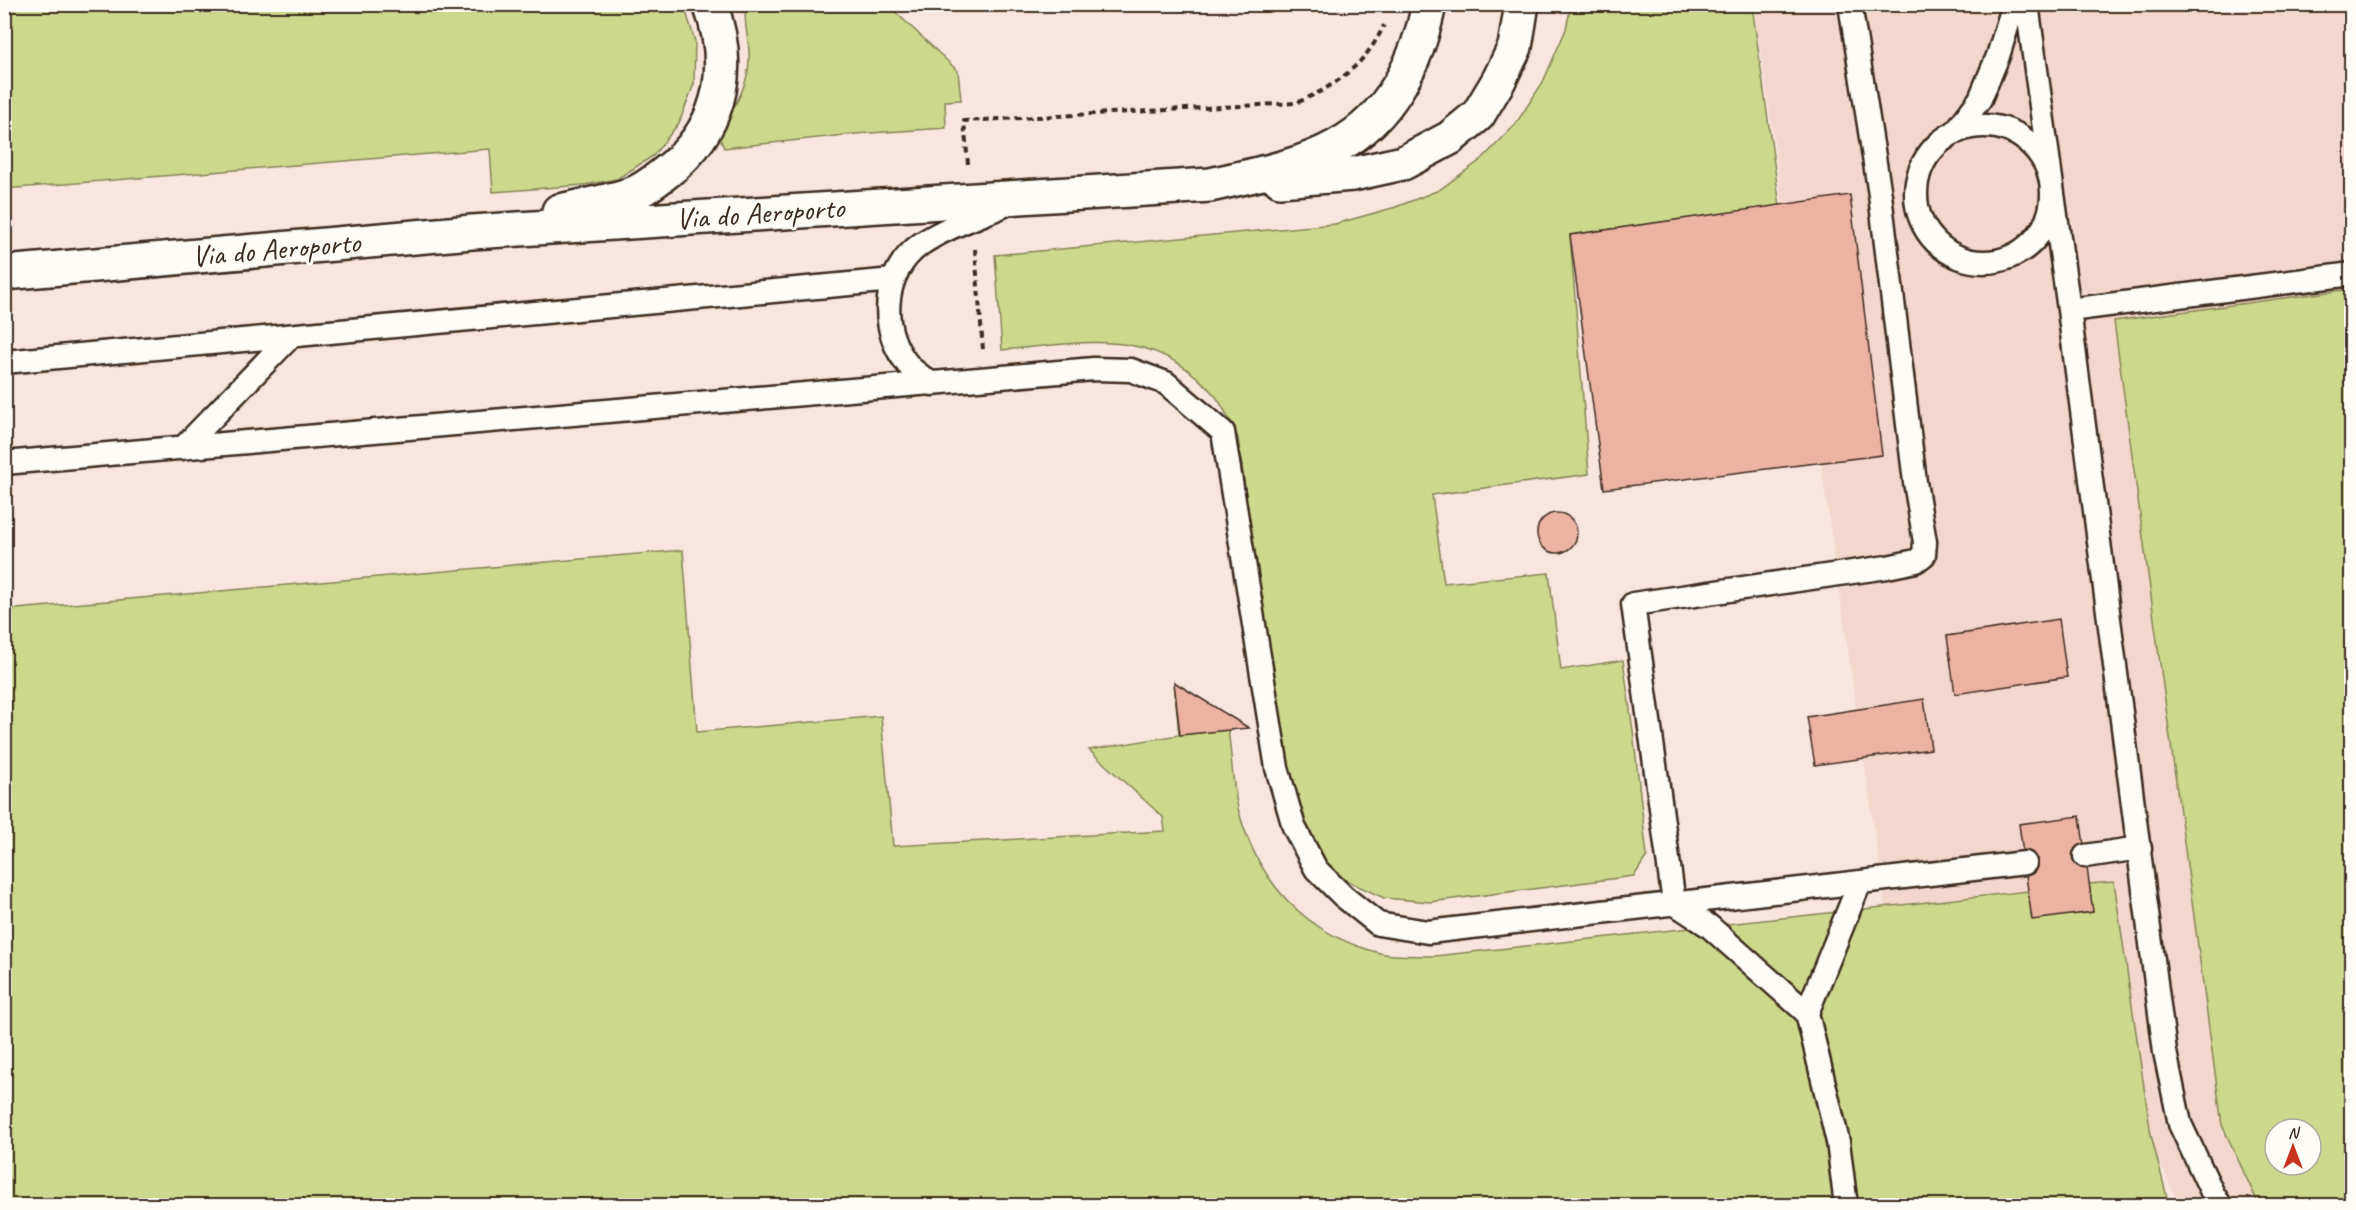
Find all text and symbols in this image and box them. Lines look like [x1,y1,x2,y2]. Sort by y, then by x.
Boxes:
street label: Via do Aeroporto [675,188,847,238]
street label: Via do Aeroporto [190,223,363,275]
north arrow [2263,1117,2323,1177]
text: N [2288,1123,2301,1143]

